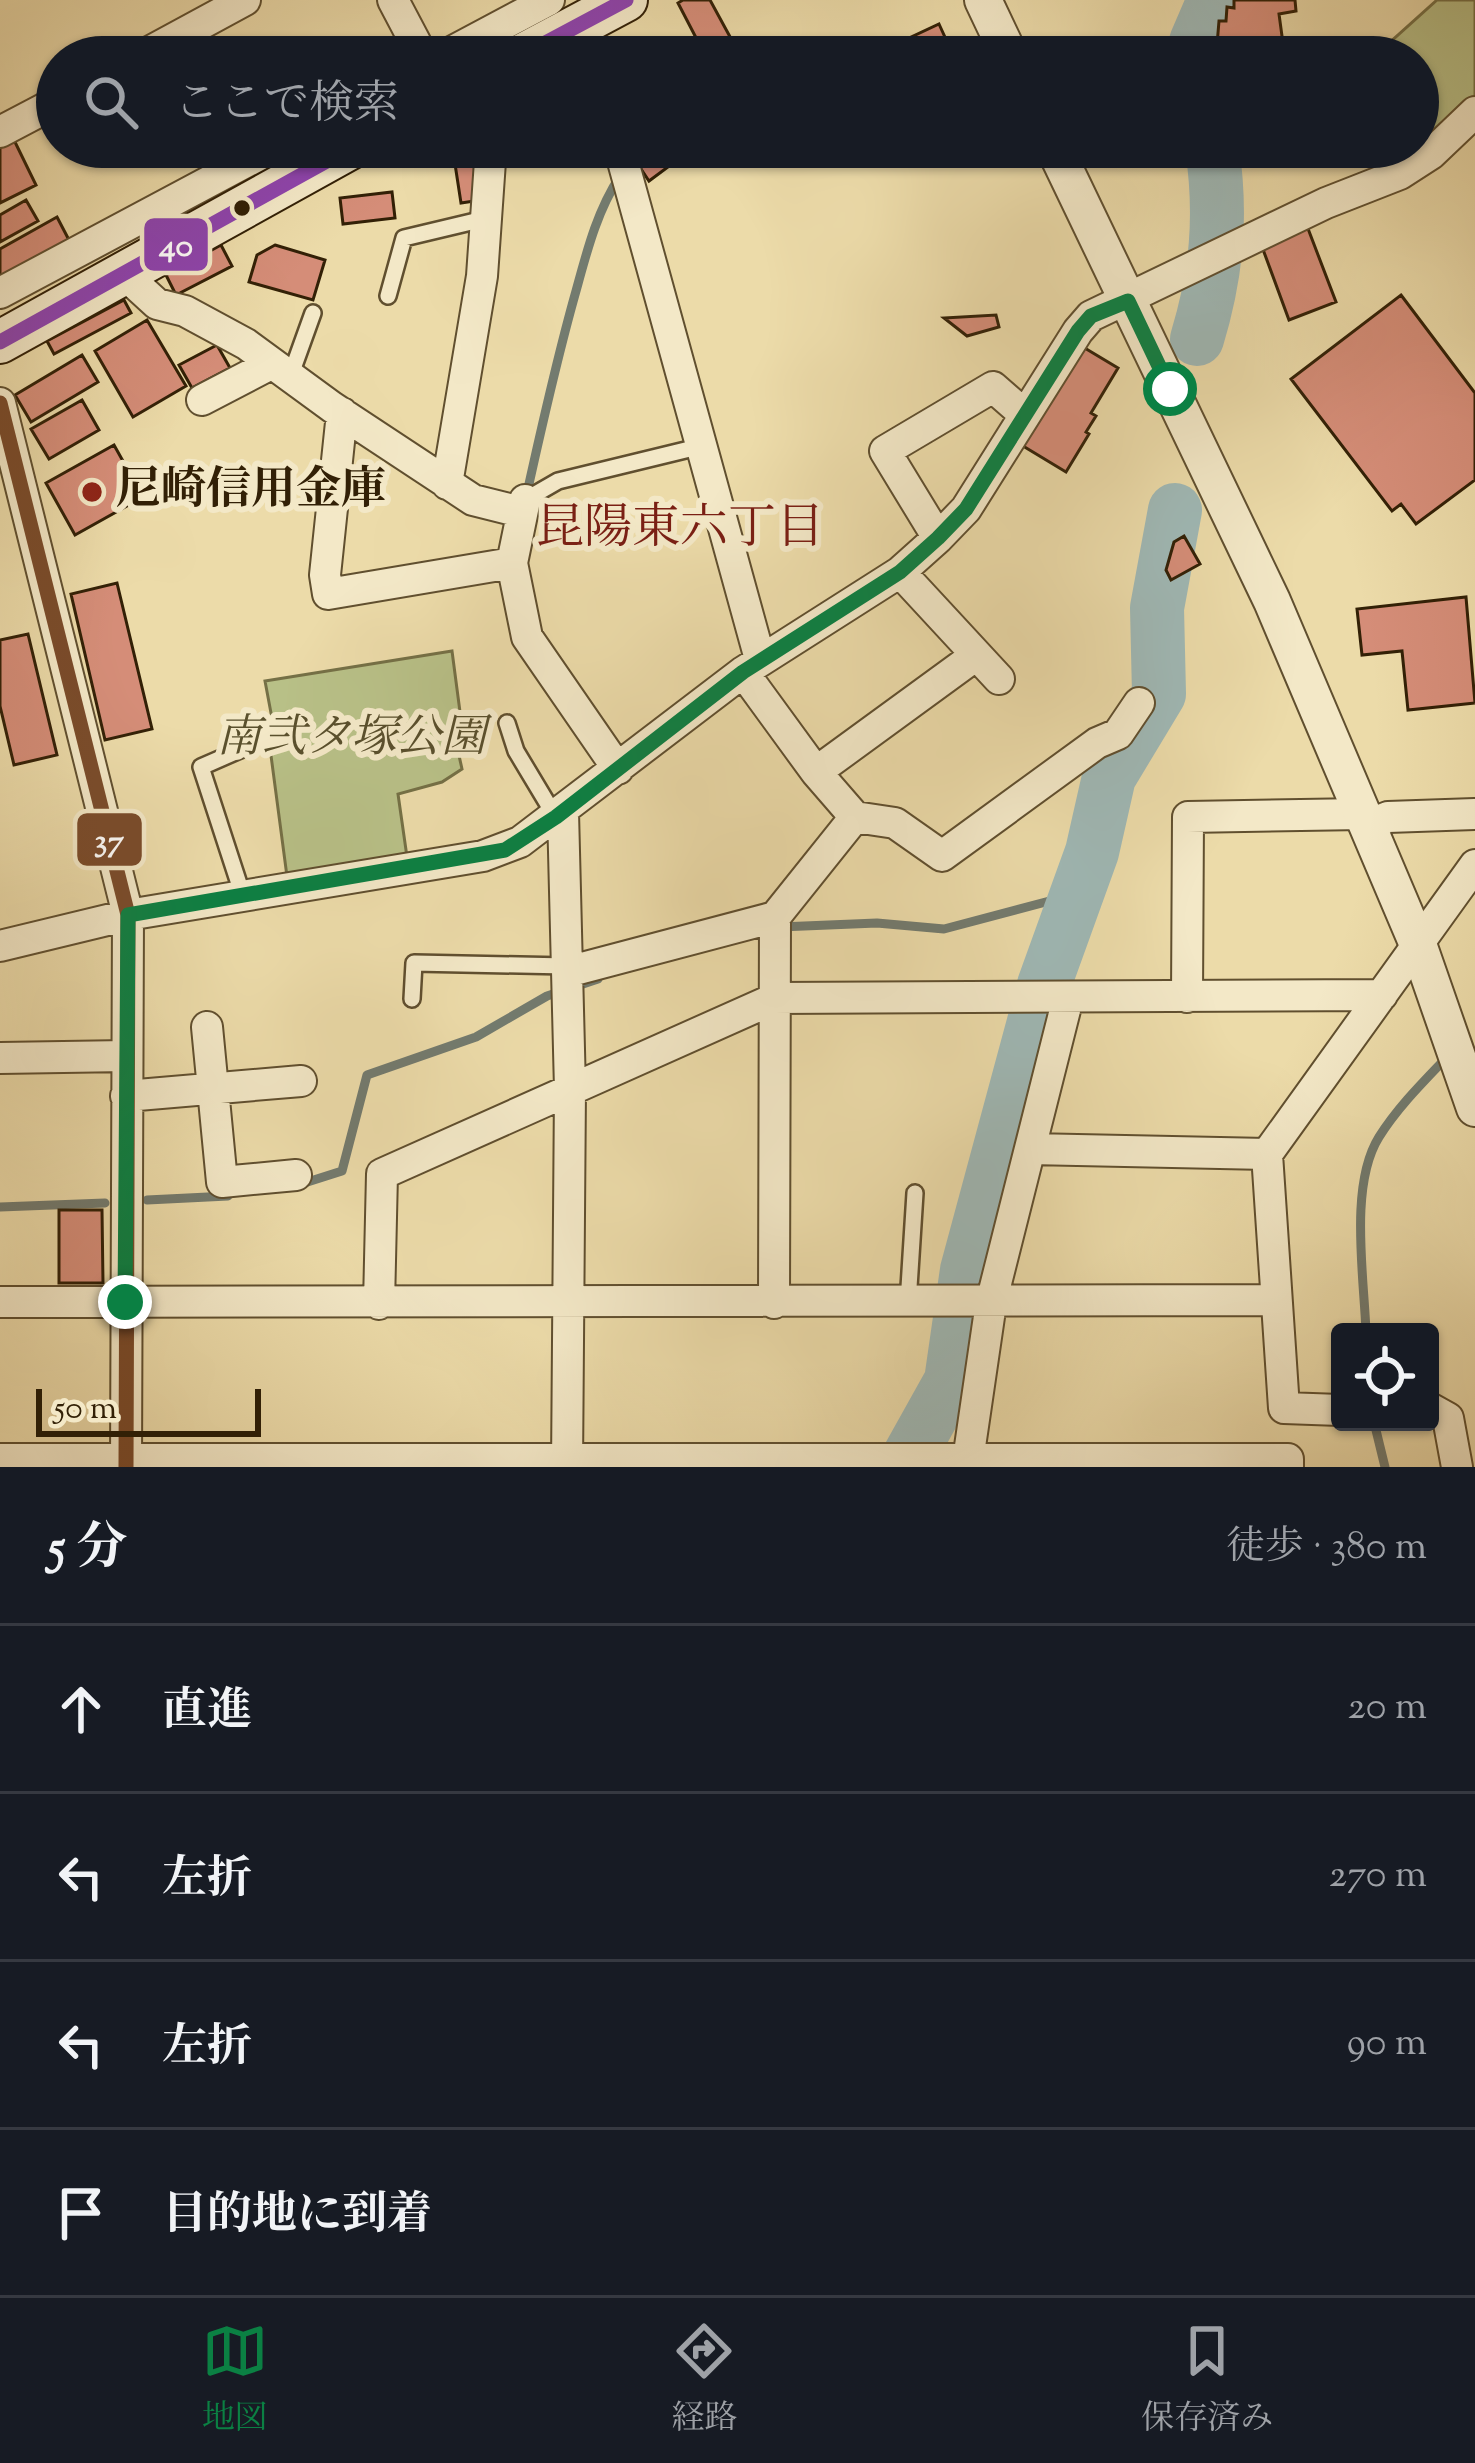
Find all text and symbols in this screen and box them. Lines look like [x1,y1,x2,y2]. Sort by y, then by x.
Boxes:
search box [36,36,1439,168]
icon: search [78,69,144,135]
text: ここで検索 [174,74,399,139]
unlabelled marker [231,197,253,219]
line badge: 40 [142,216,210,273]
text: 40 [158,224,193,272]
route start [1143,362,1197,416]
place label: 尼崎信用金庫 [116,460,386,525]
marker: 尼崎信用金庫 [79,479,105,505]
district label: 昆陽東六丁目 [536,496,824,565]
park label: 南弐タ塚公園 [216,708,493,773]
line badge: 37 [75,811,144,868]
text: 37 [94,819,124,867]
route end [98,1275,152,1329]
map controls [1331,1323,1439,1431]
button: locate [1331,1323,1439,1431]
scale bar [36,1383,261,1436]
text: 50 m [54,1386,117,1434]
text: 5 分 [48,1514,127,1587]
text: 徒歩 · 380 m [1226,1521,1427,1577]
icon: ahead [48,1676,114,1742]
text: 直進 [162,1681,252,1746]
text: 20 m [1348,1681,1427,1737]
icon: left [48,1844,114,1910]
text: 左折 [162,1849,252,1914]
text: 270 m [1329,1849,1427,1905]
icon: left [48,2012,114,2078]
text: 左折 [162,2017,252,2082]
text: 90 m [1347,2017,1427,2073]
icon: arrive [48,2180,114,2246]
text: 目的地に到着 [162,2185,432,2250]
tab: 地図 [202,2318,268,2444]
tab: 経路 [671,2318,737,2444]
tab: 保存済み [1141,2318,1273,2444]

